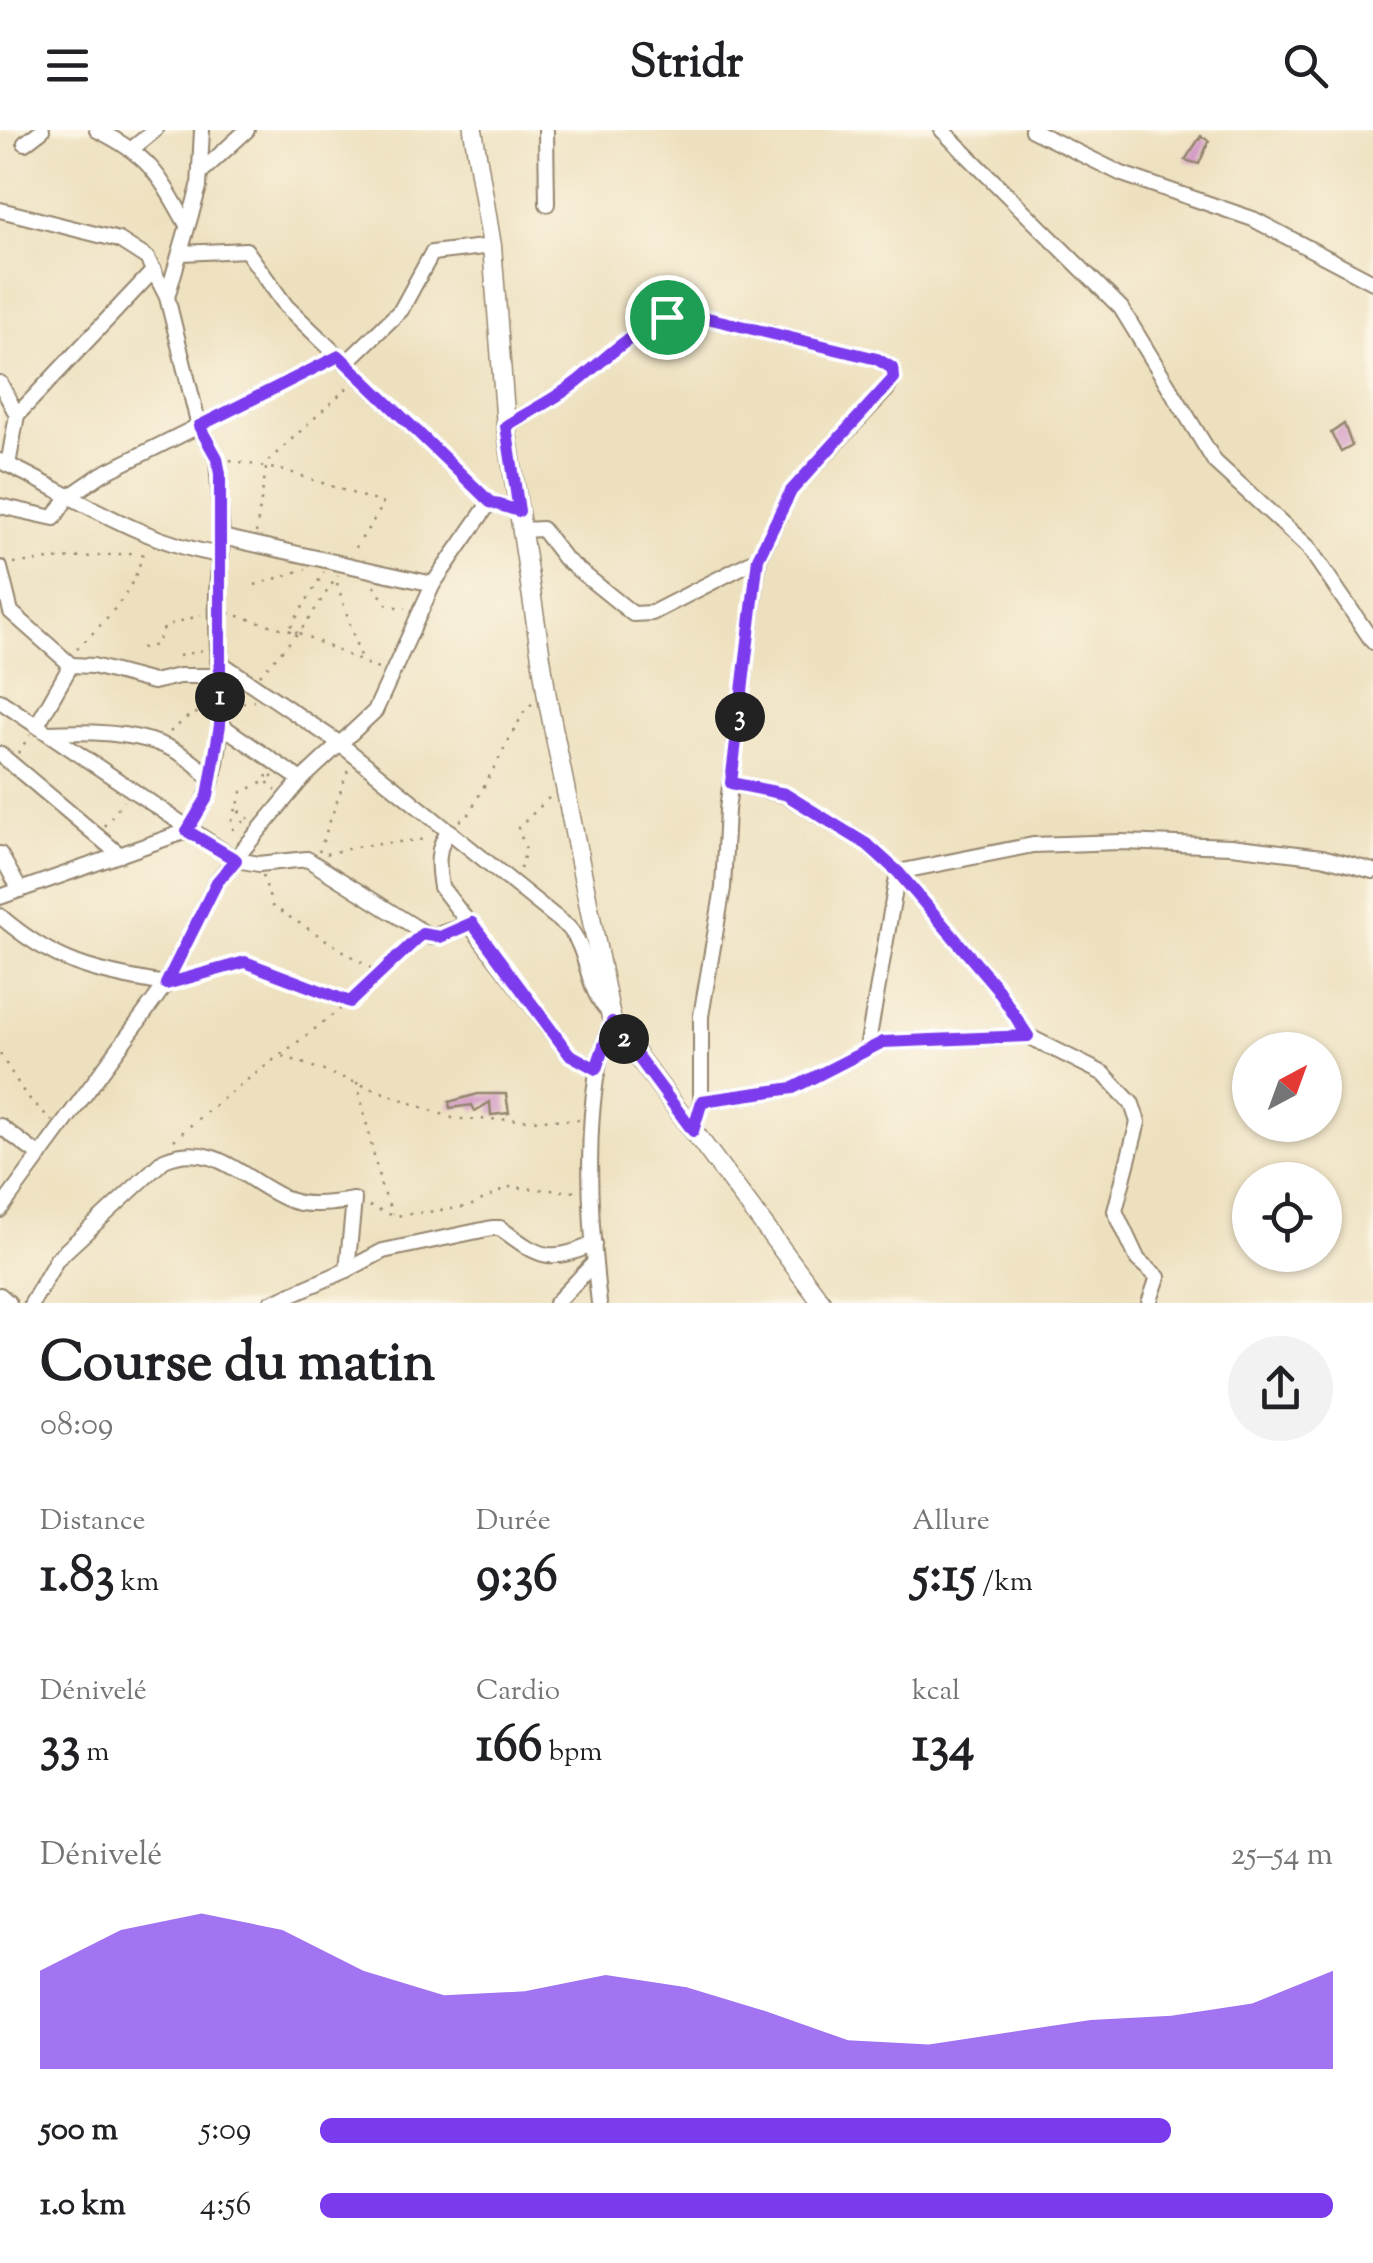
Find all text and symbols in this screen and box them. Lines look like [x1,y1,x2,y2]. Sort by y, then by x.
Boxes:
text: Stridr [630,33,743,98]
icon: menu [40,38,95,93]
icon: search [1278,38,1333,93]
pin [625,275,710,360]
icon: arrive [640,290,695,345]
pin: 1 [195,672,245,722]
text: 1 [215,677,225,717]
pin: 3 [715,692,765,742]
text: 3 [734,697,746,737]
pin: 2 [599,1014,649,1064]
text: 2 [617,1019,631,1059]
north arrow [1232,1032,1342,1142]
map controls [1232,1032,1342,1272]
button: locate [1232,1162,1342,1272]
text: Course du matin [40,1326,435,1405]
button: share [1228,1336,1333,1441]
text: 08:09 [40,1403,113,1449]
text: Distance [40,1502,146,1542]
text: Durée [476,1502,551,1542]
text: Allure [912,1502,990,1542]
text: 1.83 [40,1542,115,1614]
text: 9:36 [476,1542,558,1614]
text: 5:15 [912,1542,976,1614]
text: km [115,1563,159,1603]
text: /km [976,1563,1033,1603]
text: Dénivelé [40,1672,147,1712]
text: Cardio [476,1672,560,1712]
text: kcal [912,1672,960,1712]
text: 33 [40,1712,80,1784]
text: 166 [476,1712,543,1784]
text: 134 [912,1712,974,1784]
text: m [80,1733,110,1773]
text: bpm [543,1733,602,1773]
text: Dénivelé [40,1833,162,1879]
text: 25–54 m [1231,1833,1333,1879]
text: 500 m [40,2108,118,2154]
text: 5:09 [200,2108,251,2154]
text: 1.0 km [40,2183,126,2229]
text: 4:56 [200,2183,251,2229]

